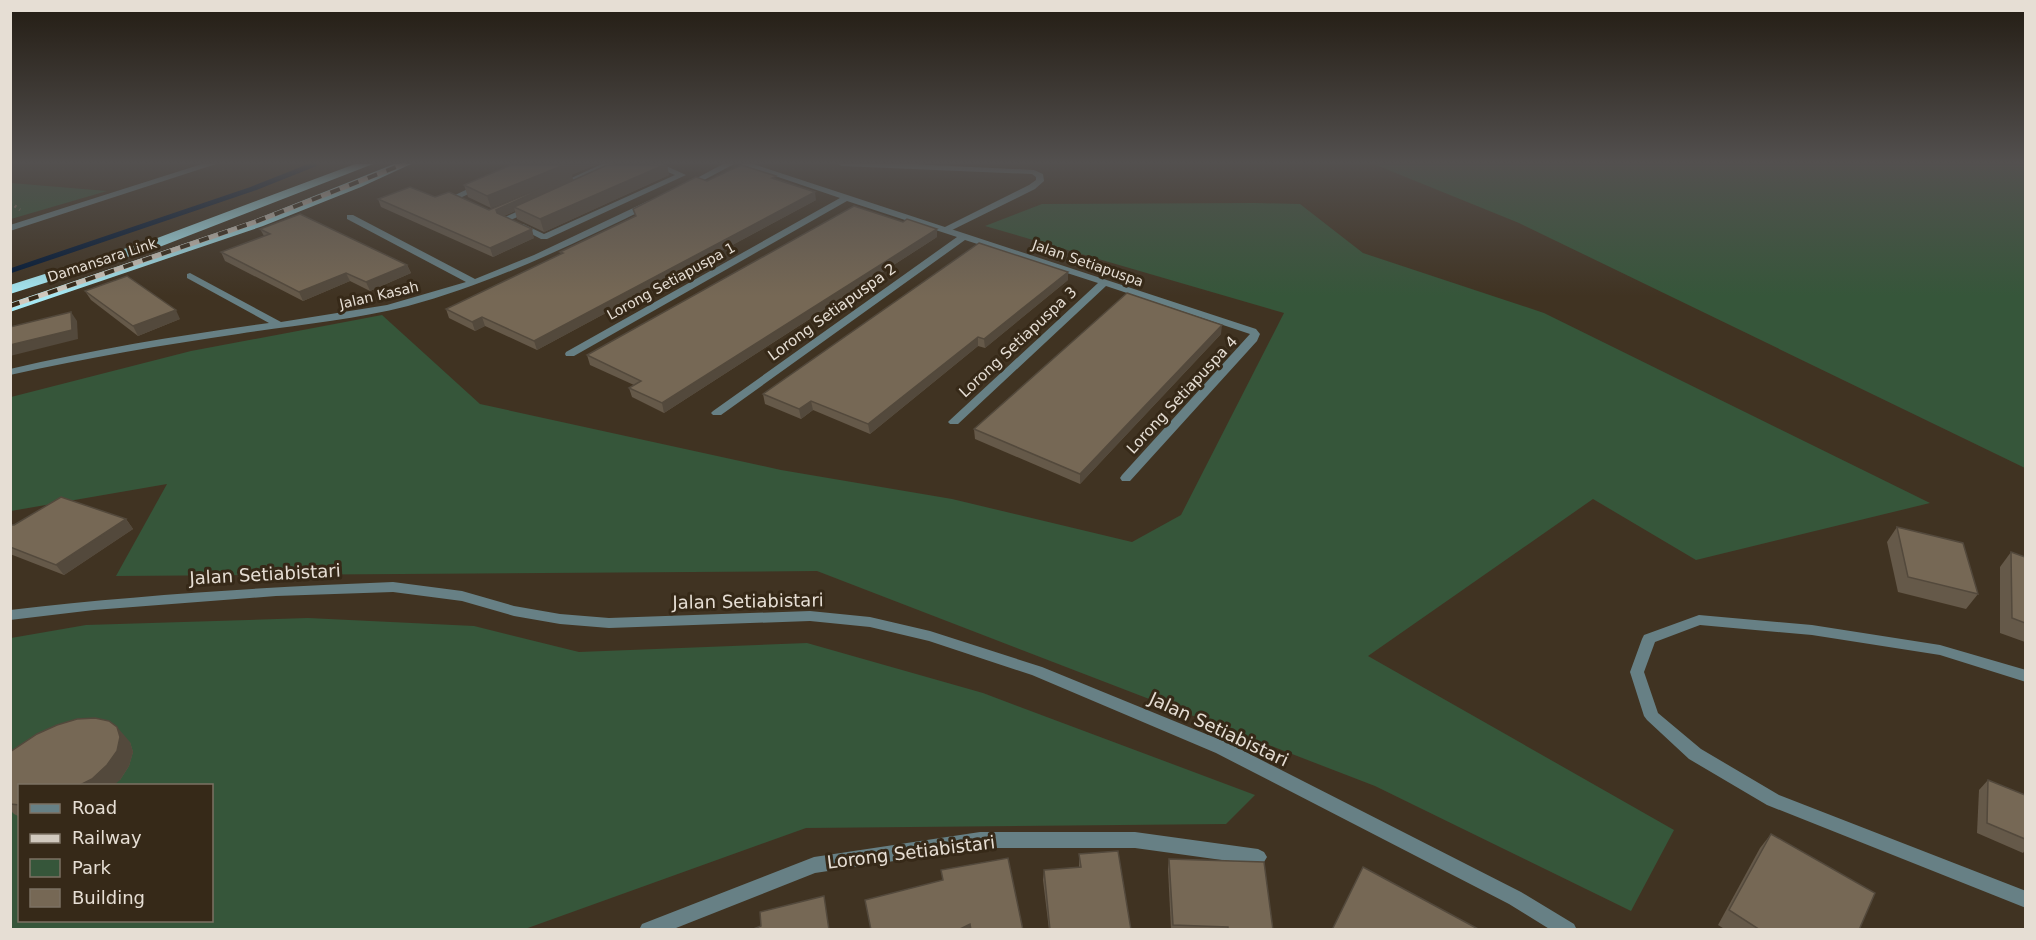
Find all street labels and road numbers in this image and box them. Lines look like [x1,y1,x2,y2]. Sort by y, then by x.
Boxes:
street label: Damansara Link [45,235,159,285]
street label: Jalan Setiapuspa [1029,236,1146,290]
street label: Lorong Setiapuspa 1 [604,239,738,323]
street label: Lorong Setiapuspa 2 [764,259,900,365]
street label: Jalan Kasah [337,278,420,312]
street label: Lorong Setiapuspa 3 [956,283,1080,401]
street label: Lorong Setiapuspa 4 [1123,333,1241,457]
street label: Jalan Setiabistari [188,560,341,588]
street label: Jalan Setiabistari [671,589,824,613]
street label: Jalan Setiabistari [1145,687,1292,771]
street label: Lorong Setiabistari [826,831,996,873]

